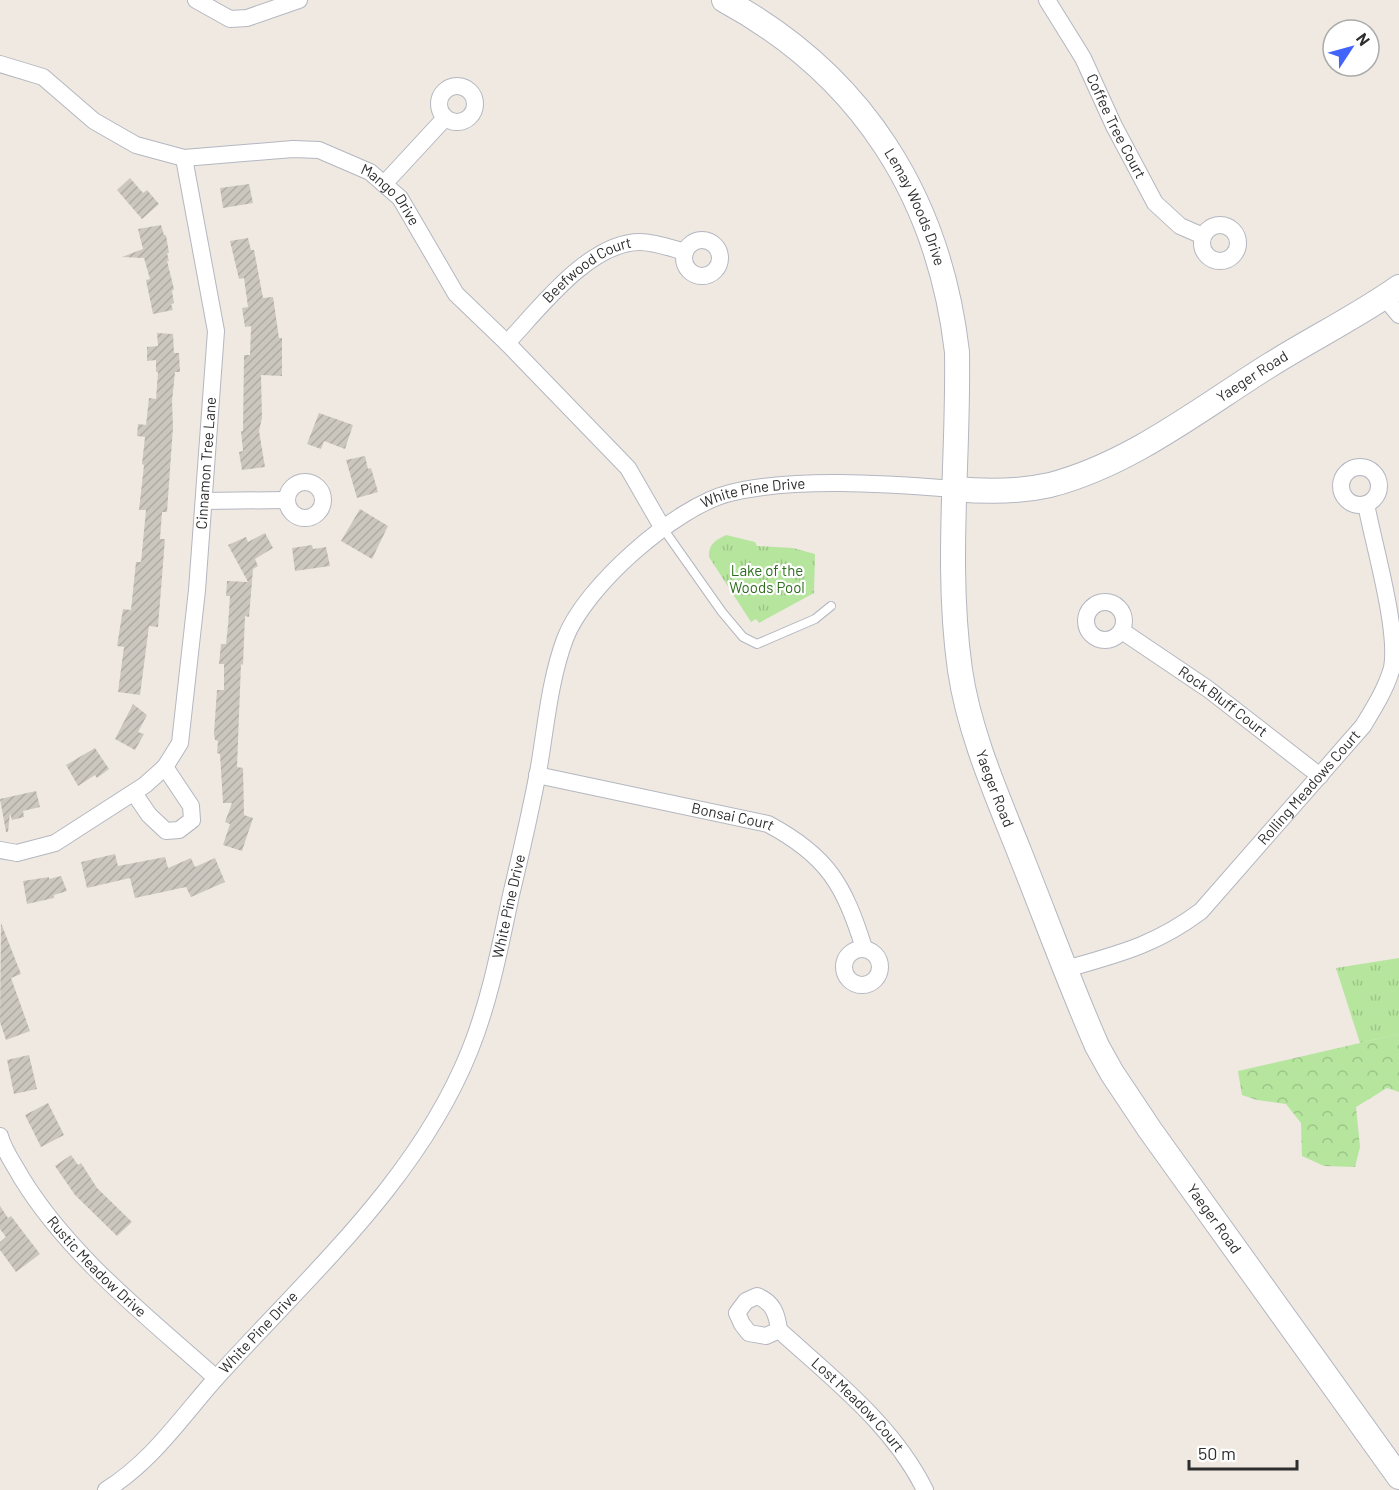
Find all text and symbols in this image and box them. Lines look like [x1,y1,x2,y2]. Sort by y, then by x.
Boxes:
north arrow [1321,18,1381,78]
text: N [1353,29,1374,49]
street label: Coffee Tree Court [1083,71,1150,181]
street label: Lemay Woods Drive [881,144,949,268]
street label: Mango Drive [359,159,424,228]
street label: Beefwood Court [538,233,633,306]
street label: Yaeger Road [1213,346,1291,405]
street label: Cinnamon Tree Lane [191,396,219,530]
street label: White Pine Drive [697,474,806,511]
park label: Lake of the Woods Pool [729,561,805,596]
street label: Rock Bluff Court [1175,662,1272,740]
street label: Rolling Meadows Court [1253,726,1363,848]
street label: Yaeger Road [973,747,1018,829]
street label: Bonsai Court [690,798,778,834]
street label: White Pine Drive [488,852,528,960]
street label: Yaeger Road [1184,1180,1246,1257]
street label: Rustic Meadow Drive [44,1212,150,1320]
street label: White Pine Drive [215,1287,301,1377]
street label: Lost Meadow Court [808,1353,909,1455]
scale bar [1189,1433,1297,1471]
text: 50 m [1198,1442,1236,1464]

